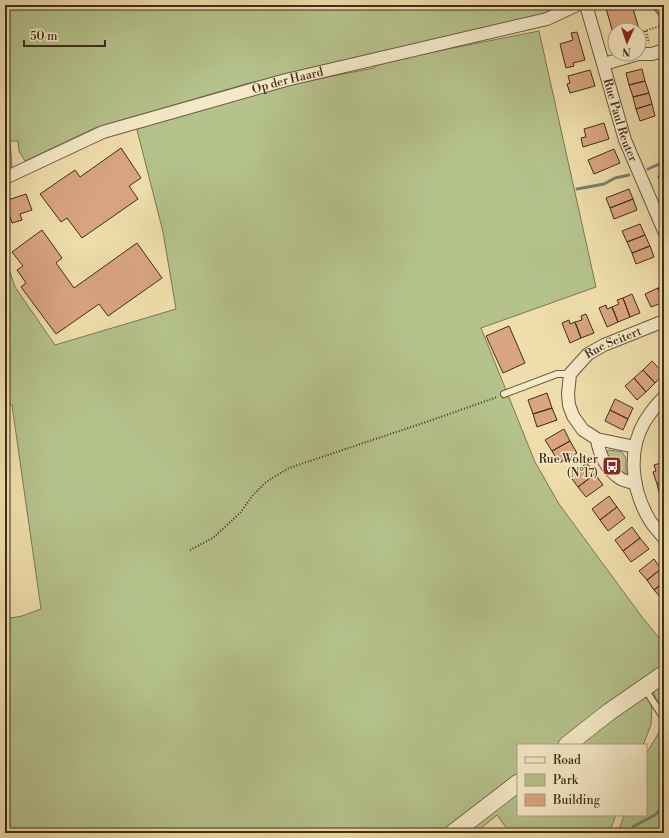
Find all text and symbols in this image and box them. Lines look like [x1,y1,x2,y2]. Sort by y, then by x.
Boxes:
scale bar [24,22,105,48]
north arrow [607,22,647,62]
text: 50 m [30,29,58,44]
text: N [622,44,631,58]
street label: Op der Haard [250,64,325,97]
street label: Rue Paul Reuter [600,77,640,164]
street label: Rue Seitert [582,324,644,362]
place label: Rue Wolter (N°17) [539,452,598,481]
bus stop icon: Rue Wolter (N°17) [601,455,623,477]
legend [517,744,647,816]
text: Road [553,753,581,768]
text: Park [553,773,579,788]
text: Building [552,793,601,808]

